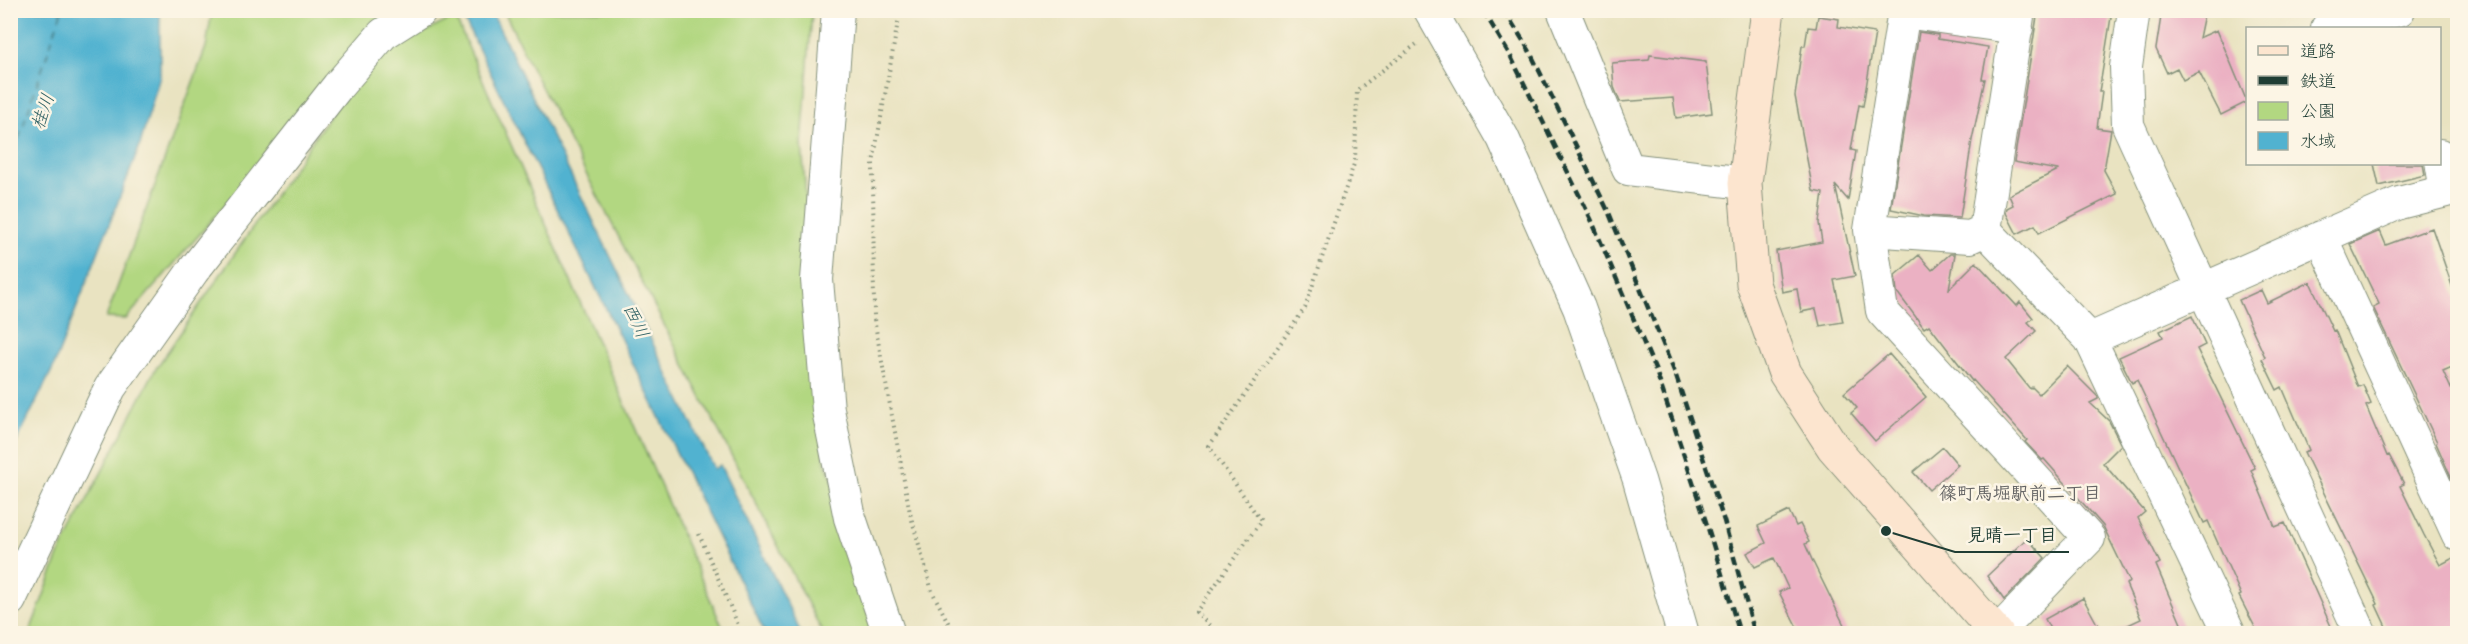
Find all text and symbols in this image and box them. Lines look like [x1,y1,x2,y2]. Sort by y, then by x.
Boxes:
legend [2246,27,2441,165]
text: 道路 [2300,42,2336,64]
text: 鉄道 [2300,72,2336,94]
water label: 桂川 [28,91,61,132]
text: 公園 [2300,103,2336,124]
text: 水域 [2300,132,2336,154]
water label: 西川 [617,301,651,343]
district label: 篠町馬堀駅前二丁目 [1939,484,2101,506]
callout: 見晴一丁目 [1955,516,2069,552]
text: 見晴一丁目 [1967,526,2057,548]

